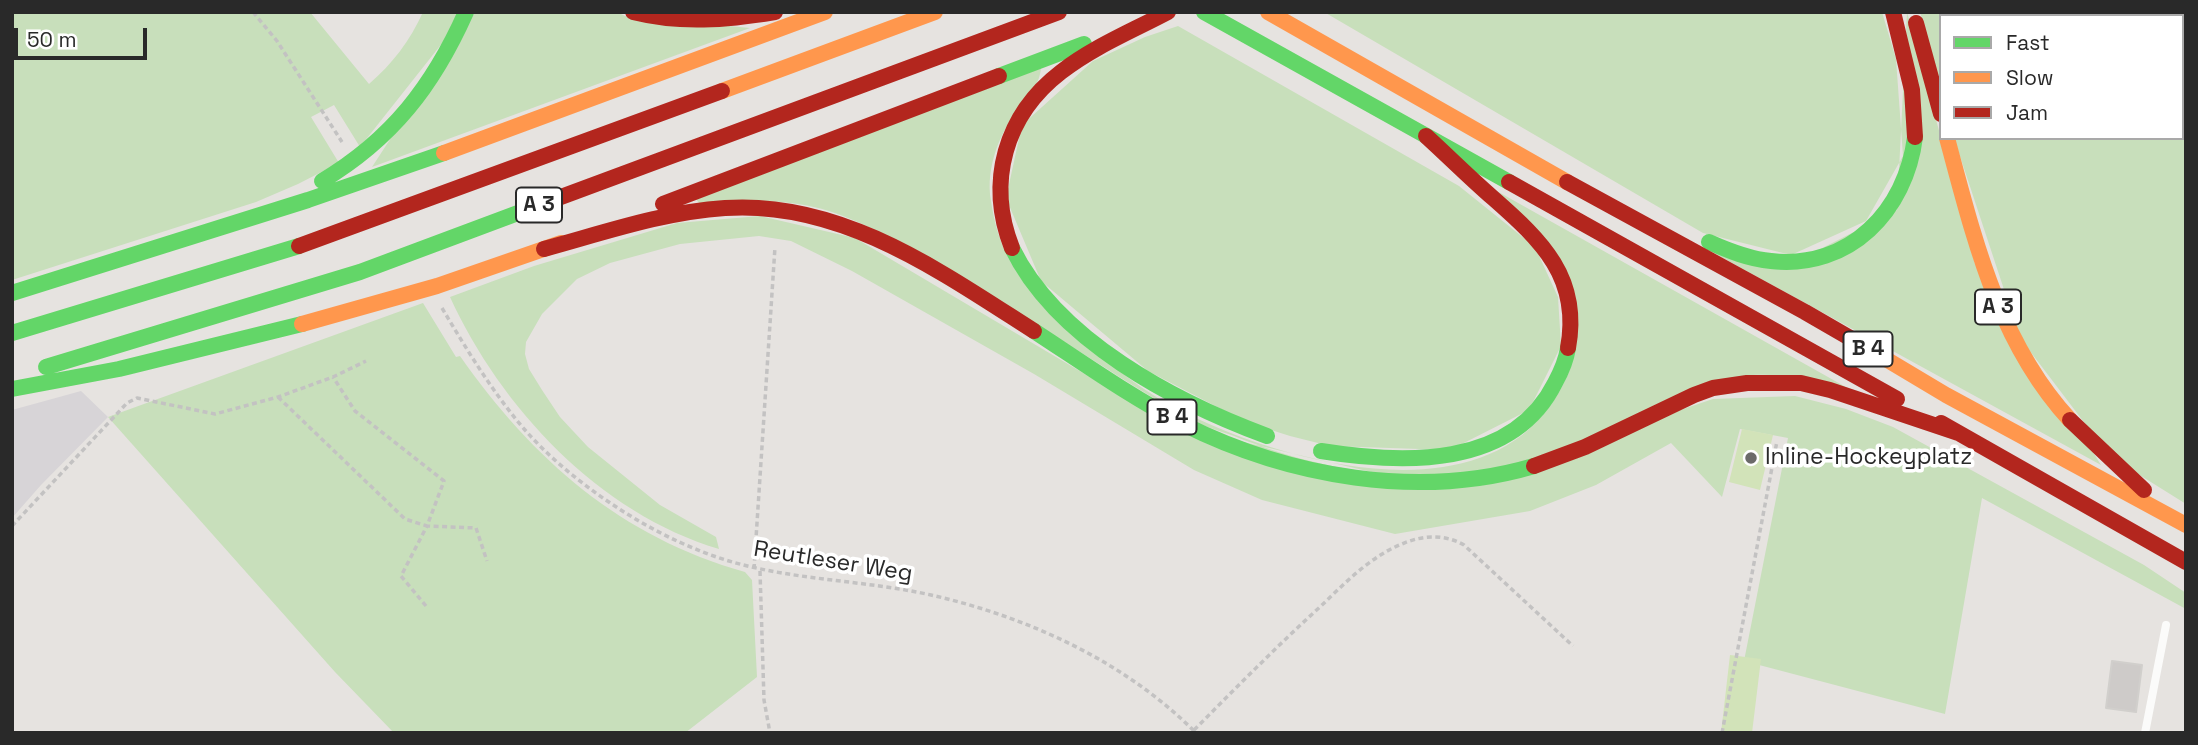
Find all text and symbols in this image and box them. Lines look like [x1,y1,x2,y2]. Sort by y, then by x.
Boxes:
scale bar [18,14,150,58]
legend [1939,14,2184,140]
text: 50 m [27,26,77,53]
text: Fast [2006,29,2050,56]
text: Slow [2006,64,2054,91]
text: Jam [2006,99,2048,126]
road number: A 3 [516,188,562,222]
road number: A 3 [1975,290,2021,324]
road number: B 4 [1843,332,1892,366]
road number: B 4 [1148,400,1196,434]
place label: Inline-Hockeyplatz [1765,444,1972,472]
marker: Inline-Hockeyplatz [1743,450,1759,466]
street label: Reutleser Weg [752,536,914,588]

